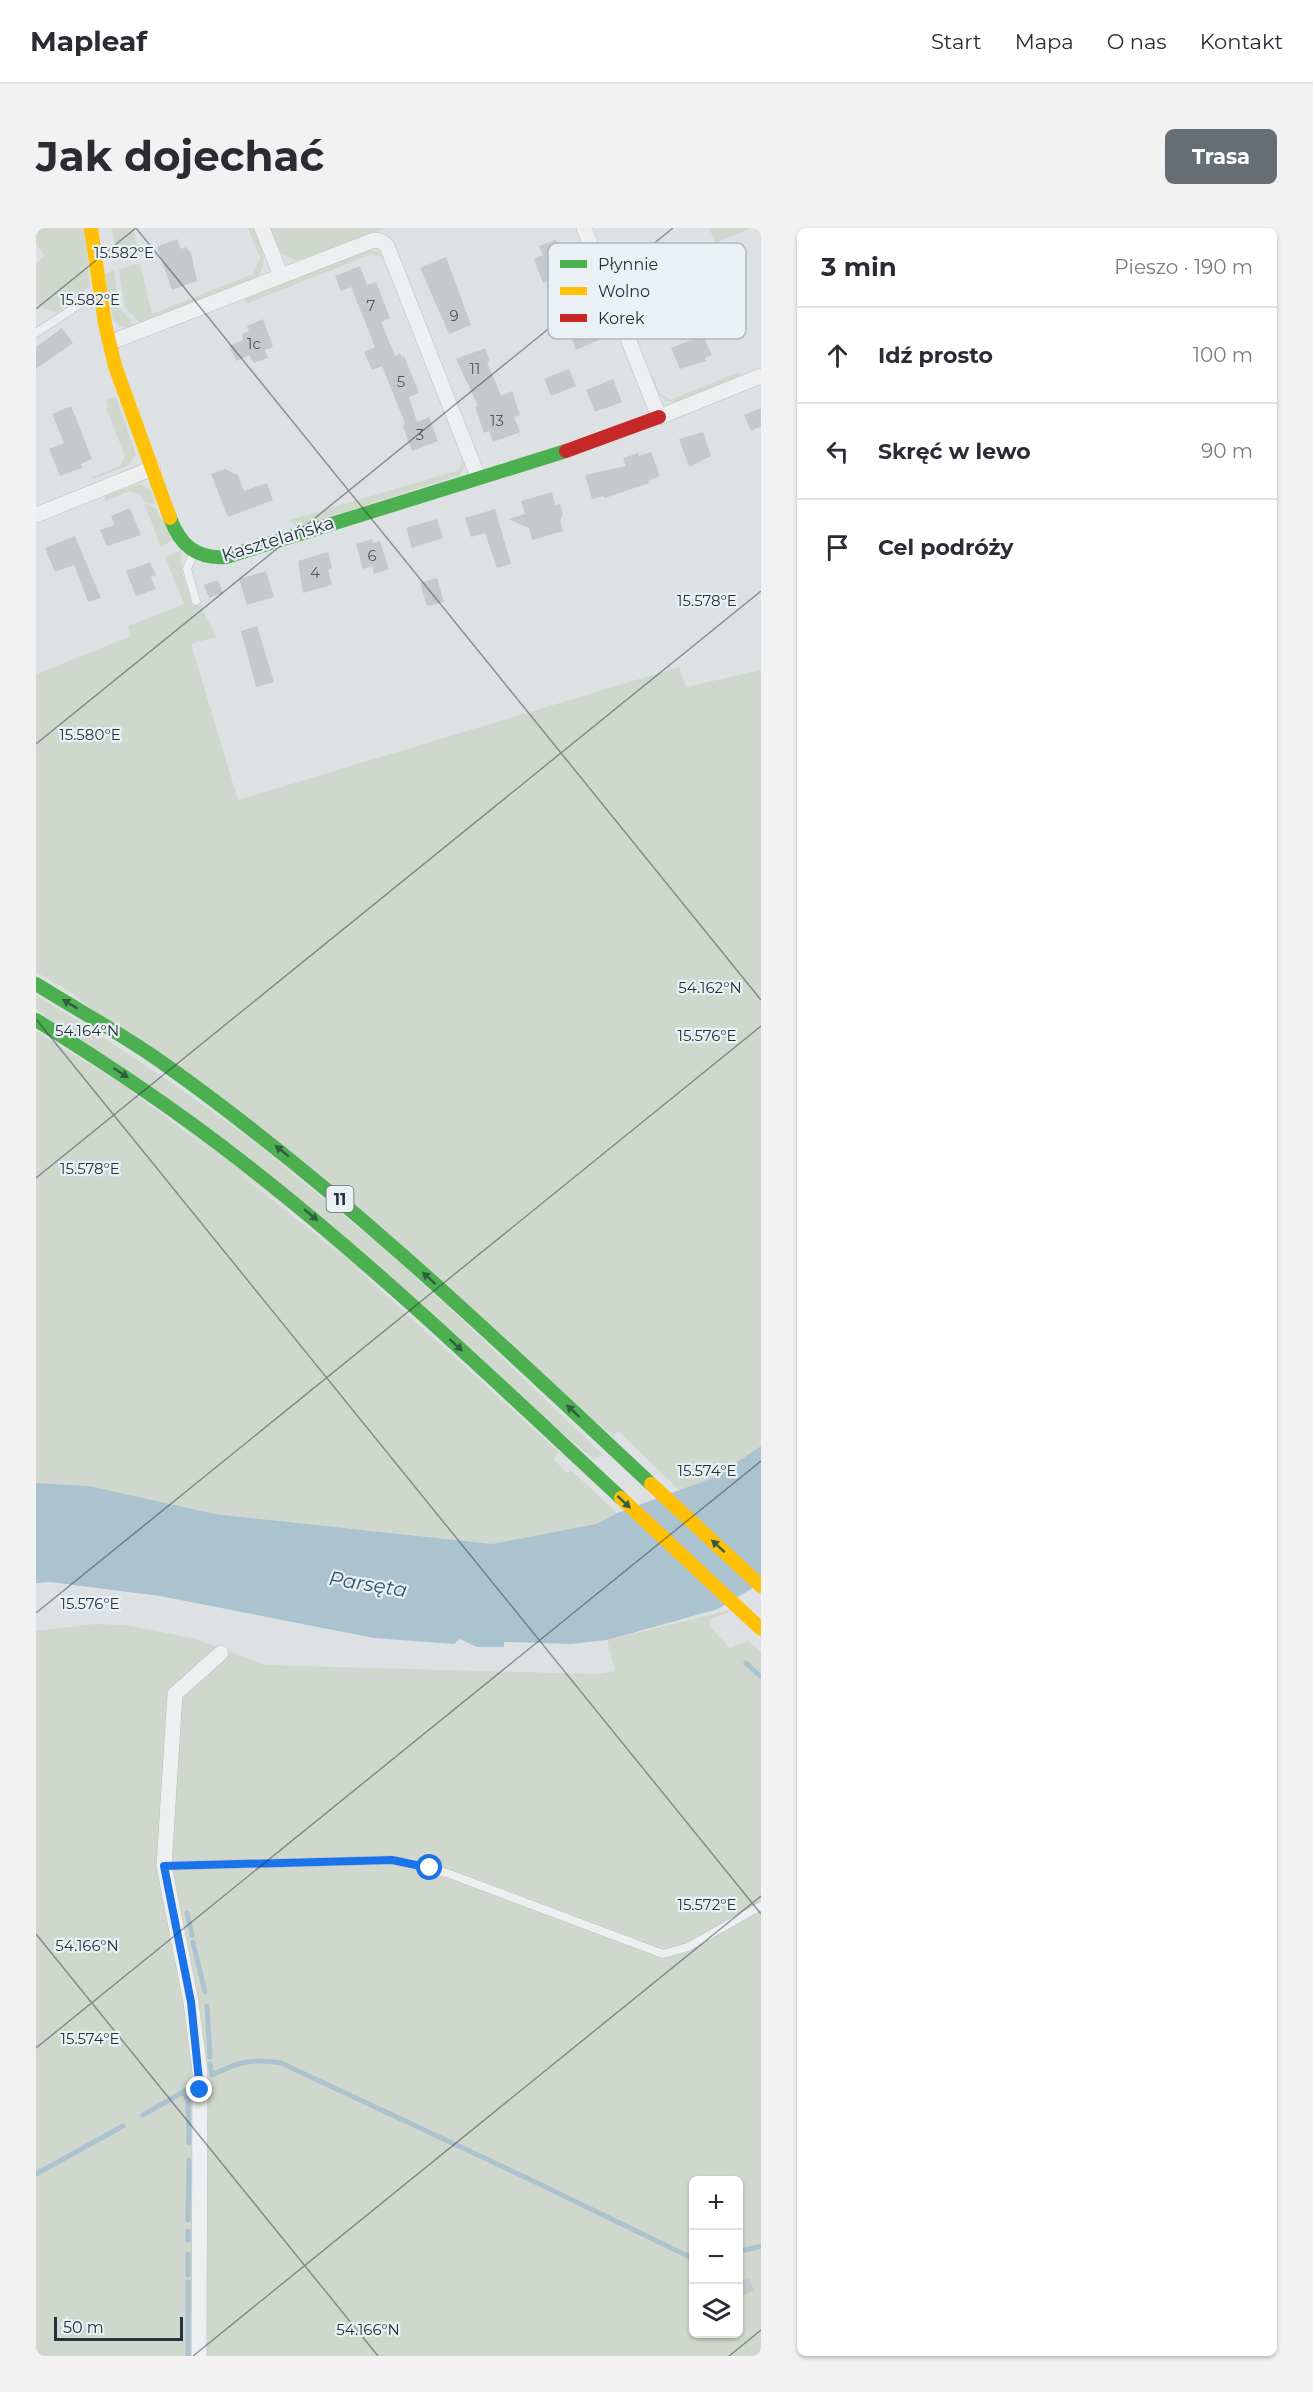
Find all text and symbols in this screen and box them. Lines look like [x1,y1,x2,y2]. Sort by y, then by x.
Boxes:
text: Mapleaf [30,24,147,58]
text: Start [931,29,982,54]
text: Mapa [1015,29,1074,54]
text: O nas [1107,29,1167,54]
text: Kontakt [1200,29,1283,54]
button: Trasa [1165,129,1277,184]
text: Jak dojechać [36,130,324,182]
text: 15.582°E [94,243,154,262]
legend [548,243,746,339]
text: 3 min [821,251,897,283]
text: Płynnie [598,255,658,274]
text: Pieszo · 190 m [1114,255,1253,279]
text: Wolno [598,282,650,301]
text: 15.582°E [60,290,120,309]
house number: 7 [367,296,376,315]
house number: 9 [449,306,459,325]
text: Korek [598,309,645,328]
house number: 1c [247,334,261,353]
icon: ahead [821,339,854,372]
text: Idź prosto [878,342,993,369]
text: 100 m [1193,343,1253,367]
house number: 11 [470,359,480,378]
house number: 5 [397,372,405,391]
house number: 13 [490,411,504,430]
house number: 3 [416,425,424,444]
icon: left [821,435,854,468]
text: Skręć w lewo [878,438,1031,465]
text: 90 m [1201,439,1253,463]
street label: Kasztelańska [219,511,337,567]
icon: arrive [821,531,854,564]
text: Cel podróży [878,534,1014,561]
house number: 6 [367,546,377,565]
house number: 4 [310,563,320,582]
text: 15.578°E [677,591,737,610]
text: 15.580°E [59,725,121,744]
text: 54.162°N [678,978,742,997]
one-way arrow [62,998,78,1009]
text: 54.164°N [55,1021,119,1040]
text: 15.576°E [677,1026,737,1045]
one-way arrow [113,1067,129,1078]
one-way arrow [274,1145,289,1158]
text: 15.578°E [60,1159,120,1178]
road number: 11 [326,1186,354,1212]
one-way arrow [303,1208,318,1221]
one-way arrow [422,1271,437,1285]
one-way arrow [448,1338,463,1351]
one-way arrow [566,1404,580,1418]
text: 15.574°E [677,1461,737,1480]
one-way arrow [617,1495,632,1509]
one-way arrow [712,1540,726,1554]
water label: Parsęta [327,1566,409,1602]
text: 15.576°E [60,1594,120,1613]
route start [416,1854,442,1880]
text: 15.572°E [677,1895,737,1914]
text: 54.166°N [55,1936,119,1955]
text: 15.574°E [60,2029,120,2048]
route end [186,2076,212,2102]
map controls [689,2176,743,2338]
button: + [689,2176,743,2230]
button: − [689,2230,743,2284]
button: layers [689,2284,743,2338]
scale bar [54,2314,183,2342]
text: 50 m [63,2318,104,2337]
text: 54.166°N [336,2320,400,2339]

